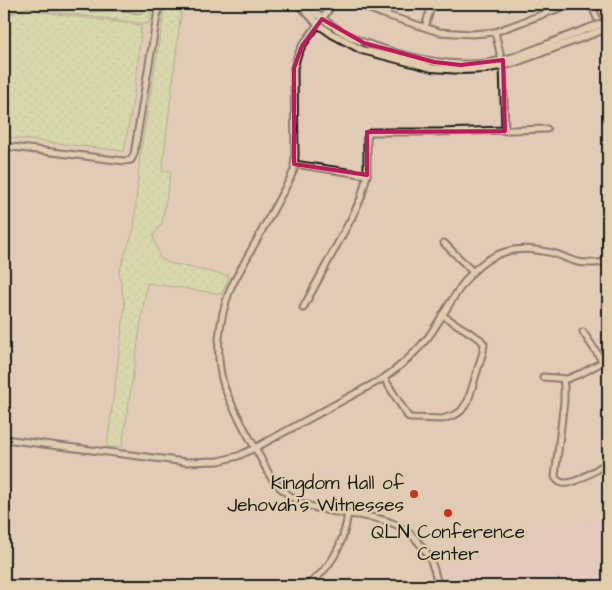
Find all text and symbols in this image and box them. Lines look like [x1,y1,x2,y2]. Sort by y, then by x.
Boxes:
place label: Kingdom Hall of Jehovah's Witnesses [227,470,405,519]
marker: Kingdom Hall of Jehovah's Witnesses [408,488,420,500]
marker: QLN Conference Center [442,507,454,519]
place label: QLN Conference Center [371,519,525,568]

